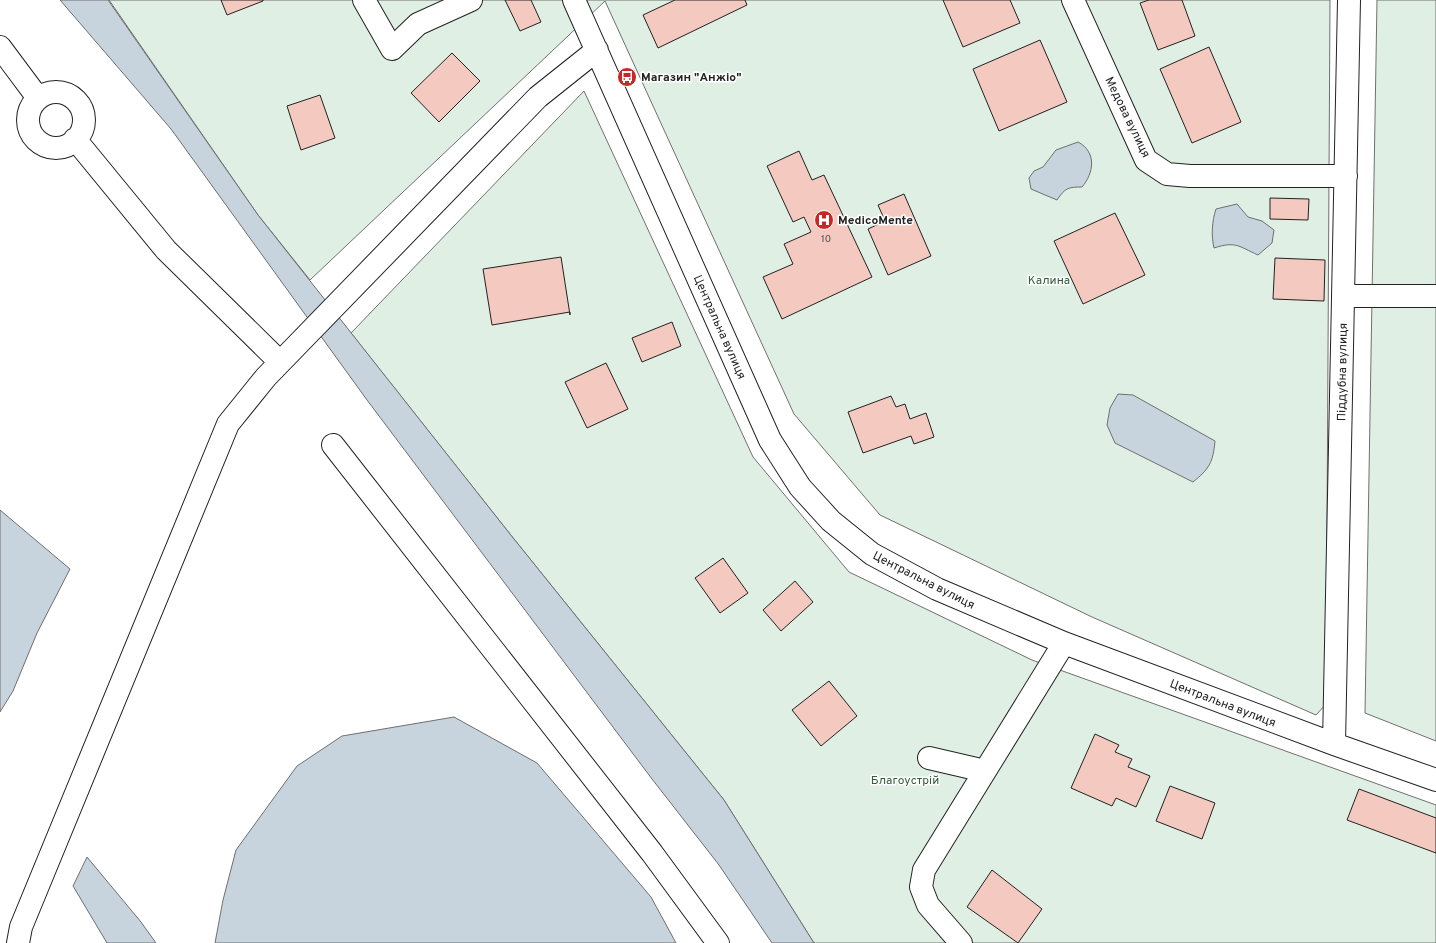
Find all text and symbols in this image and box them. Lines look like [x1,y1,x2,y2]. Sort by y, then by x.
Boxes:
bus stop icon: Магазин "Анжіо" [616,66,638,88]
place label: Магазин "Анжіо" [641,70,741,86]
street label: Медова вулиця [1101,74,1154,161]
hospital icon: MedicoMente [813,209,835,231]
place label: MedicoMente [838,213,913,229]
house number: 10 [821,233,831,246]
street label: Центральна вулиця [689,273,749,382]
park label: Калина [1028,273,1070,289]
street label: Піддубна вулиця [1334,323,1352,421]
street label: Центральна вулиця [870,548,977,614]
street label: Центральна вулиця [1167,676,1278,732]
park label: Благоустрій [871,773,939,789]

